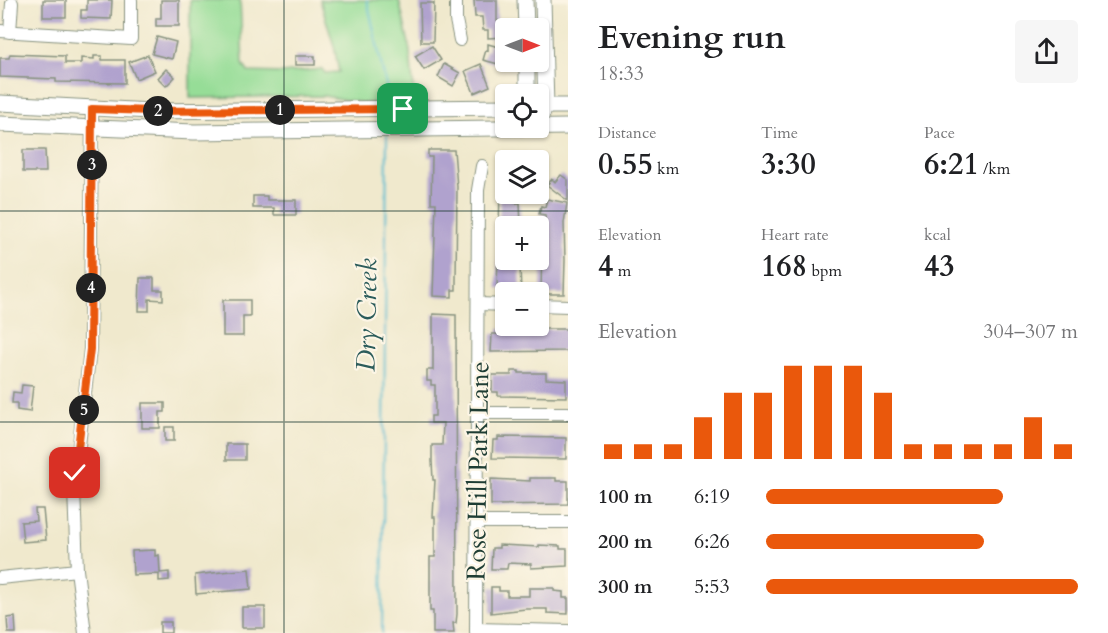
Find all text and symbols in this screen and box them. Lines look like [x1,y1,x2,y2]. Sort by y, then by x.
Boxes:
text: Evening run [598,15,786,60]
north arrow [495,18,549,72]
map controls [495,18,549,336]
button: share [1015,20,1078,83]
text: 18:33 [598,60,644,87]
pin [377,83,428,134]
button: locate [495,84,549,138]
icon: arrive [386,92,419,125]
pin: 1 [265,95,295,125]
pin: 2 [143,96,173,126]
text: 1 [276,99,284,121]
text: 2 [154,100,162,122]
text: Distance [598,122,656,144]
text: Time [761,122,798,144]
text: Pace [924,122,955,144]
text: 0.55 [598,144,653,185]
text: 3:30 [761,144,816,185]
text: 6:21 [924,144,979,185]
pin: 3 [77,150,107,180]
button: layers [495,150,549,204]
text: 3 [88,154,96,176]
text: km [653,158,679,180]
text: /km [979,158,1010,180]
button: + [495,216,549,270]
text: Elevation [598,224,662,246]
text: Heart rate [761,224,829,246]
text: kcal [924,224,951,246]
text: 4 [598,246,613,287]
text: 168 [761,246,807,287]
text: 43 [924,246,955,287]
water label: Dry Creek [348,257,386,372]
text: m [613,260,631,282]
text: bpm [807,260,842,282]
pin: 4 [76,273,106,303]
text: 4 [87,277,95,299]
button: − [495,282,549,336]
text: Elevation [598,318,677,345]
text: 304–307 m [983,318,1078,345]
street label: Rose Hill Park Lane [459,361,497,581]
pin: 5 [69,395,99,425]
text: 5 [80,399,88,421]
pin [49,447,100,498]
icon: check [58,456,91,489]
text: 100 m [598,483,653,510]
text: 6:19 [694,483,730,510]
text: 200 m [598,528,653,555]
text: 6:26 [694,528,730,555]
text: 300 m [598,573,653,600]
text: 5:53 [694,573,730,600]

